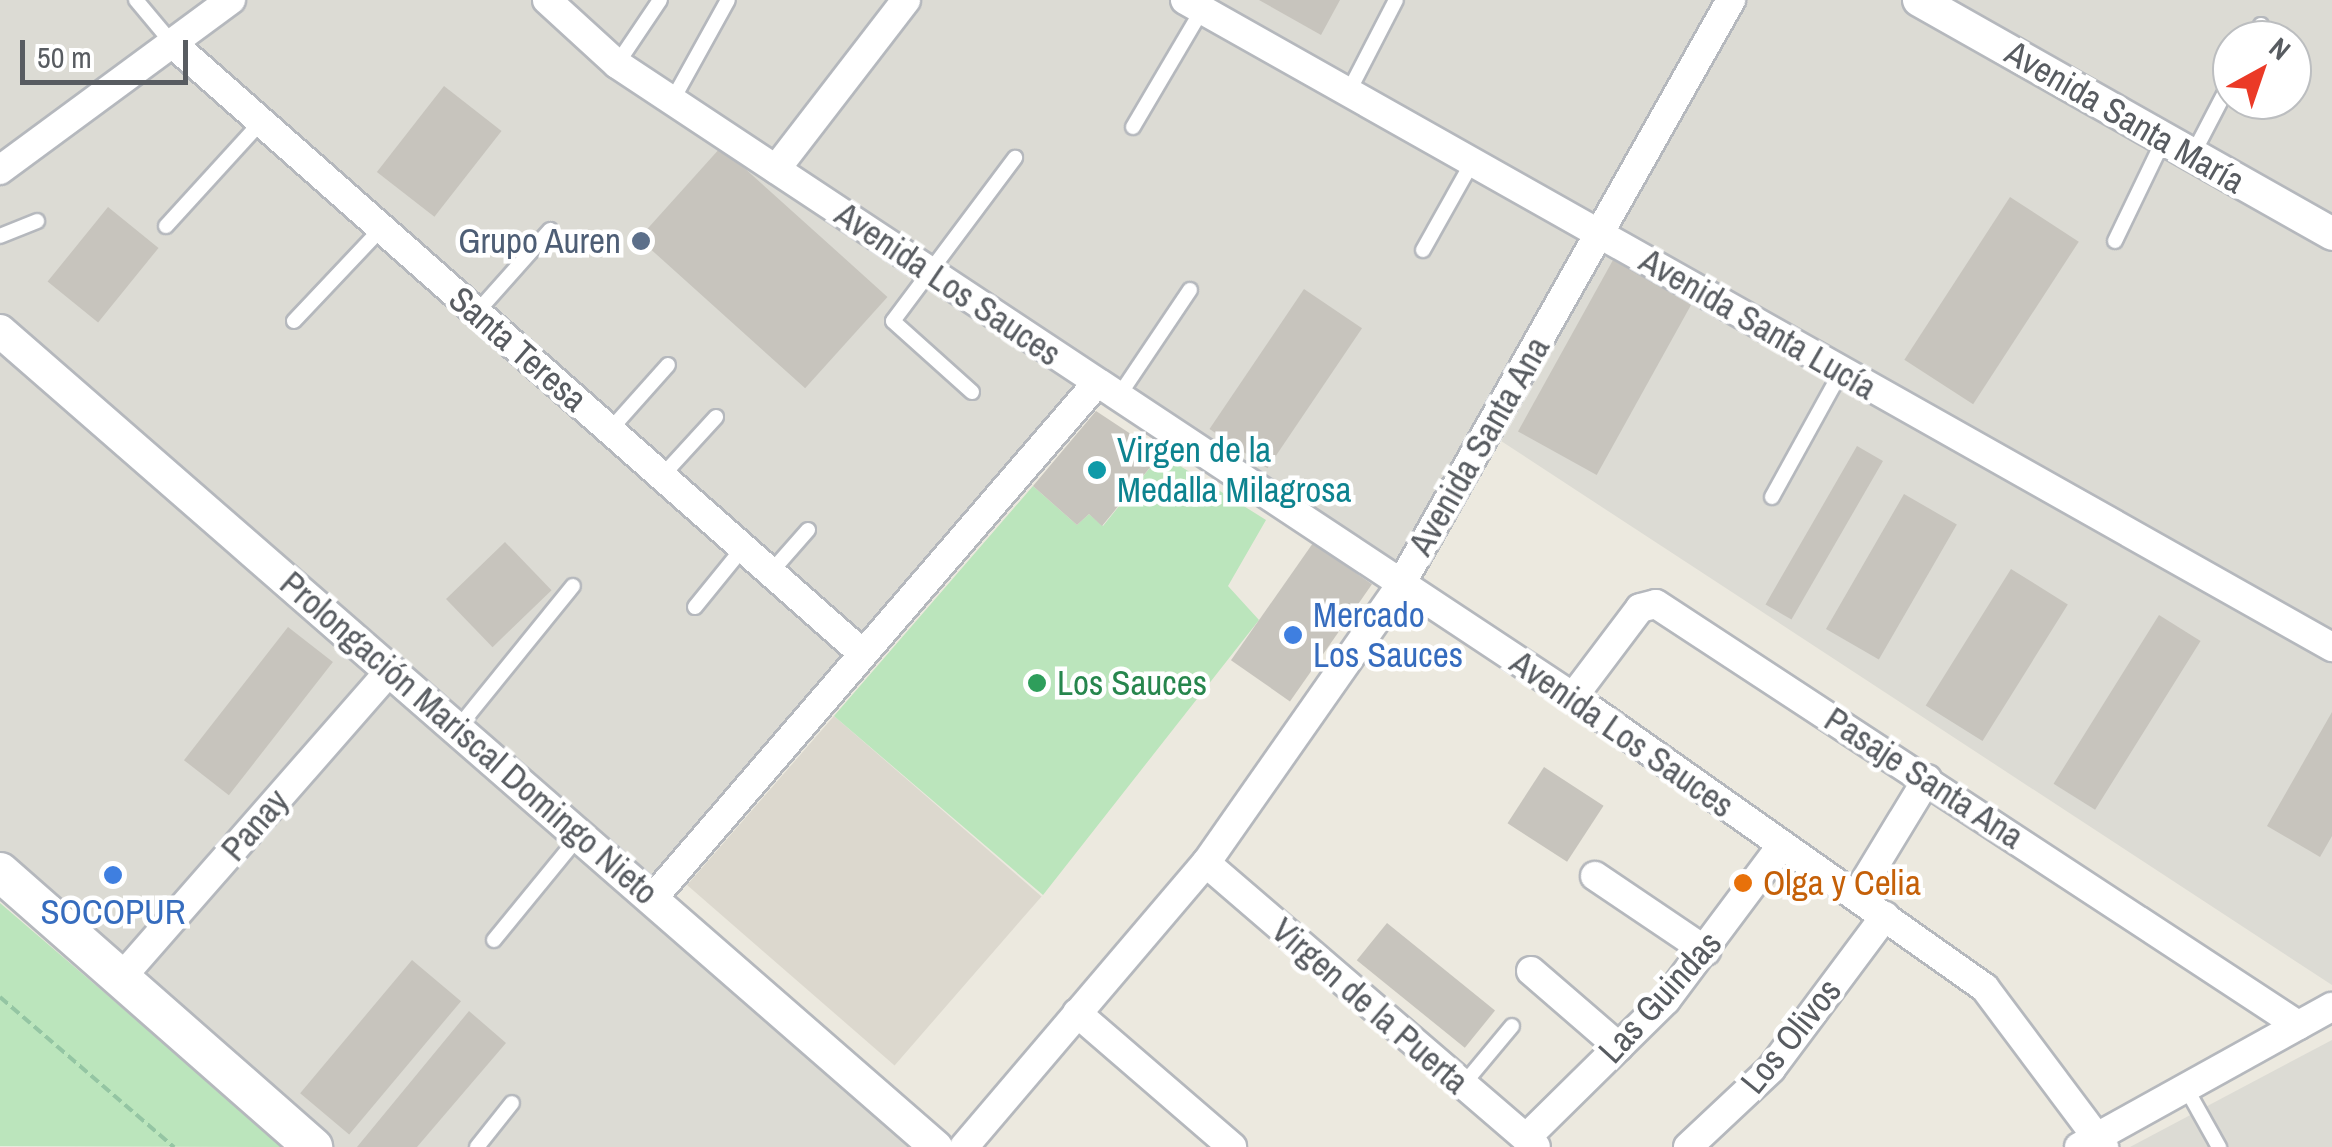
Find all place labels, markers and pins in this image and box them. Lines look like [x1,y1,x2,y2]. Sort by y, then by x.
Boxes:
place label: Grupo Auren [457,220,621,262]
marker: Grupo Auren [630,230,652,252]
place label: Virgen de la Medalla Milagrosa [1117,429,1351,511]
marker: Virgen de la Medalla Milagrosa [1086,459,1108,481]
place label: Mercado Los Sauces [1313,594,1463,676]
marker: Mercado Los Sauces [1282,624,1304,646]
place label: Los Sauces [1057,662,1207,704]
marker: Los Sauces [1026,672,1048,694]
place label: Olga y Celia [1763,862,1921,904]
marker: SOCOPUR [102,864,124,886]
marker: Olga y Celia [1732,872,1754,894]
place label: SOCOPUR [40,891,186,933]

